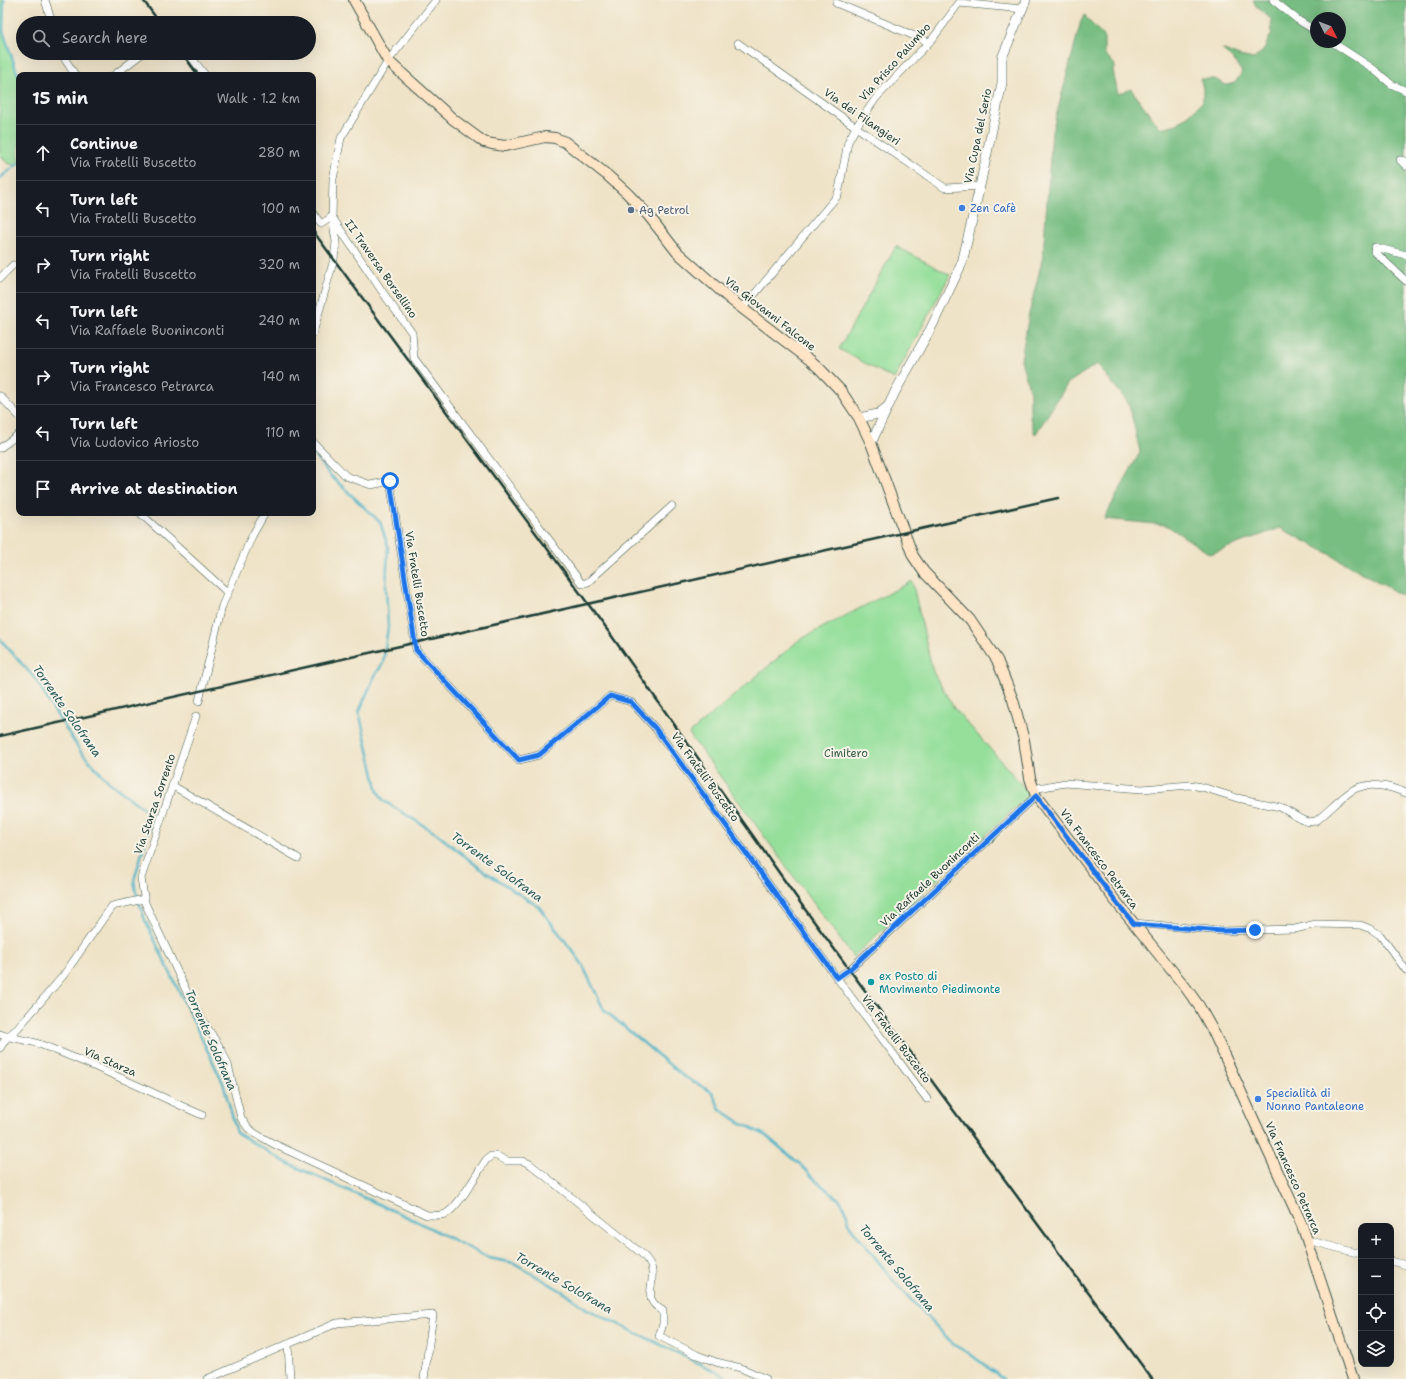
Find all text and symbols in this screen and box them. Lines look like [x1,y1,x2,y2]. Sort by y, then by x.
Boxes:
north arrow [1310,12,1346,48]
search box [16,16,316,60]
street label: Via Prisco Palumbo [856,19,934,104]
icon: search [30,27,52,49]
text: Search here [62,28,148,48]
street label: Via dei Filangieri [821,85,903,149]
text: 15 min [32,87,88,109]
street label: Via Cupa del Serio [961,87,995,185]
text: Walk · 1.2 km [217,90,300,107]
text: Continue [70,134,138,154]
icon: ahead [32,142,54,164]
text: 280 m [258,144,300,161]
text: Via Fratelli Buscetto [70,154,196,171]
text: Turn left [70,190,138,210]
icon: left [32,198,54,220]
text: 100 m [261,200,300,217]
place label: Zen Cafè [970,201,1016,216]
place label: Ag Petrol [639,203,689,218]
marker: Zen Cafè [957,203,967,213]
marker: Ag Petrol [626,205,636,215]
text: Via Fratelli Buscetto [70,210,196,227]
street label: II Traversa Borsellino [341,217,421,321]
text: Turn right [70,246,150,266]
icon: right [32,254,54,276]
text: 320 m [258,256,300,273]
text: Via Fratelli Buscetto [70,266,196,283]
street label: Via Giovanni Falcone [721,274,819,354]
text: Turn left [70,302,138,322]
icon: left [32,310,54,332]
text: 240 m [258,312,300,329]
text: Via Raffaele Buoninconti [70,322,225,339]
text: Turn right [70,358,150,378]
icon: right [32,366,54,388]
text: 140 m [261,368,300,385]
text: Via Francesco Petrarca [70,378,214,395]
text: Turn left [70,414,138,434]
icon: left [32,422,54,444]
text: 110 m [265,424,300,441]
text: Via Ludovico Ariosto [70,434,199,451]
route start [381,472,399,490]
icon: arrive [32,478,54,500]
text: Arrive at destination [70,479,238,499]
street label: Via Fratelli Buscetto [401,530,433,638]
water label: Torrente Solofrana [29,662,105,760]
street label: Via Fratelli Buscetto [668,729,743,825]
park label: Cimitero [824,746,868,761]
street label: Via Starza Sorrento [131,751,179,856]
street label: Via Francesco Petrarca [1056,806,1142,912]
water label: Torrente Solofrana [448,828,546,906]
street label: Via Raffaele Buoninconti [877,830,983,930]
route end [1246,921,1264,939]
place label: ex Posto di Movimento Piedimonte [879,969,1001,997]
marker: ex Posto di Movimento Piedimonte [866,977,876,987]
water label: Torrente Solofrana [181,987,241,1093]
street label: Via Fratelli Buscetto [858,992,934,1086]
street label: Via Starza [81,1044,139,1080]
place label: Specialità di Nonno Pantaleone [1266,1086,1364,1114]
marker: Specialità di Nonno Pantaleone [1253,1094,1263,1104]
street label: Via Francesco Petrarca [1261,1119,1325,1237]
water label: Torrente Solofrana [856,1221,938,1315]
map controls [1358,1223,1394,1367]
button: + [1358,1223,1394,1259]
water label: Torrente Solofrana [513,1249,615,1317]
button: − [1358,1259,1394,1295]
button: locate [1358,1295,1394,1331]
button: layers [1358,1331,1394,1367]

